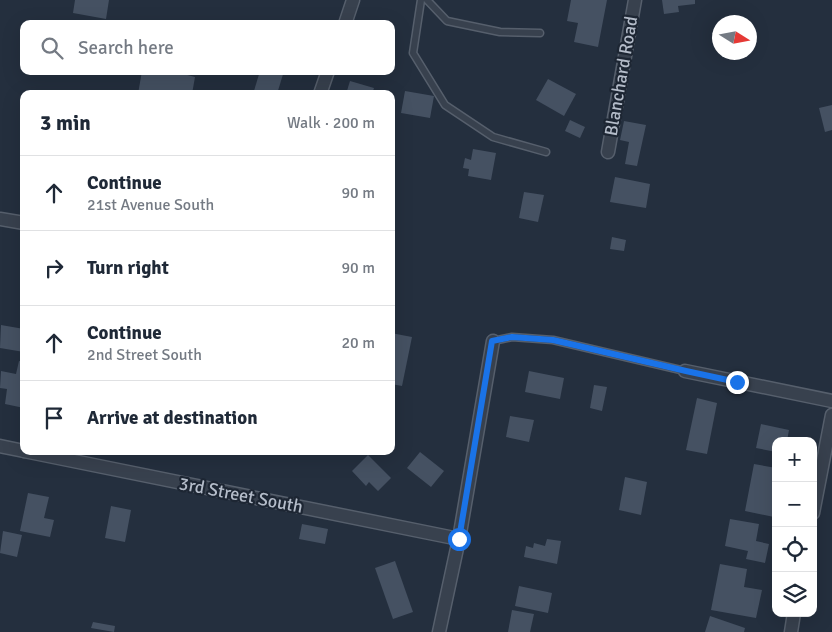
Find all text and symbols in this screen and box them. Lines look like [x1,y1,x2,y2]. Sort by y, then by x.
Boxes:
street label: Blanchard Road [600,14,642,138]
north arrow [712,15,757,60]
search box [20,20,395,75]
icon: search [38,34,66,62]
text: Search here [78,36,174,60]
text: 3 min [40,110,91,136]
text: Walk · 200 m [287,113,375,133]
text: Continue [87,171,162,195]
icon: ahead [40,179,68,207]
text: 90 m [341,183,375,203]
text: 21st Avenue South [87,195,214,215]
icon: right [40,254,68,282]
text: Turn right [87,256,169,280]
text: 90 m [341,258,375,278]
text: Continue [87,321,162,345]
icon: ahead [40,329,68,357]
text: 20 m [341,333,375,353]
text: 2nd Street South [87,345,202,365]
route end [726,371,749,394]
icon: arrive [40,404,68,432]
text: Arrive at destination [87,406,258,430]
map controls [772,437,817,617]
button: + [772,437,817,482]
street label: 3rd Street South [177,472,305,518]
button: − [772,482,817,527]
button: locate [772,527,817,572]
route start [448,528,471,551]
button: layers [772,572,817,617]

